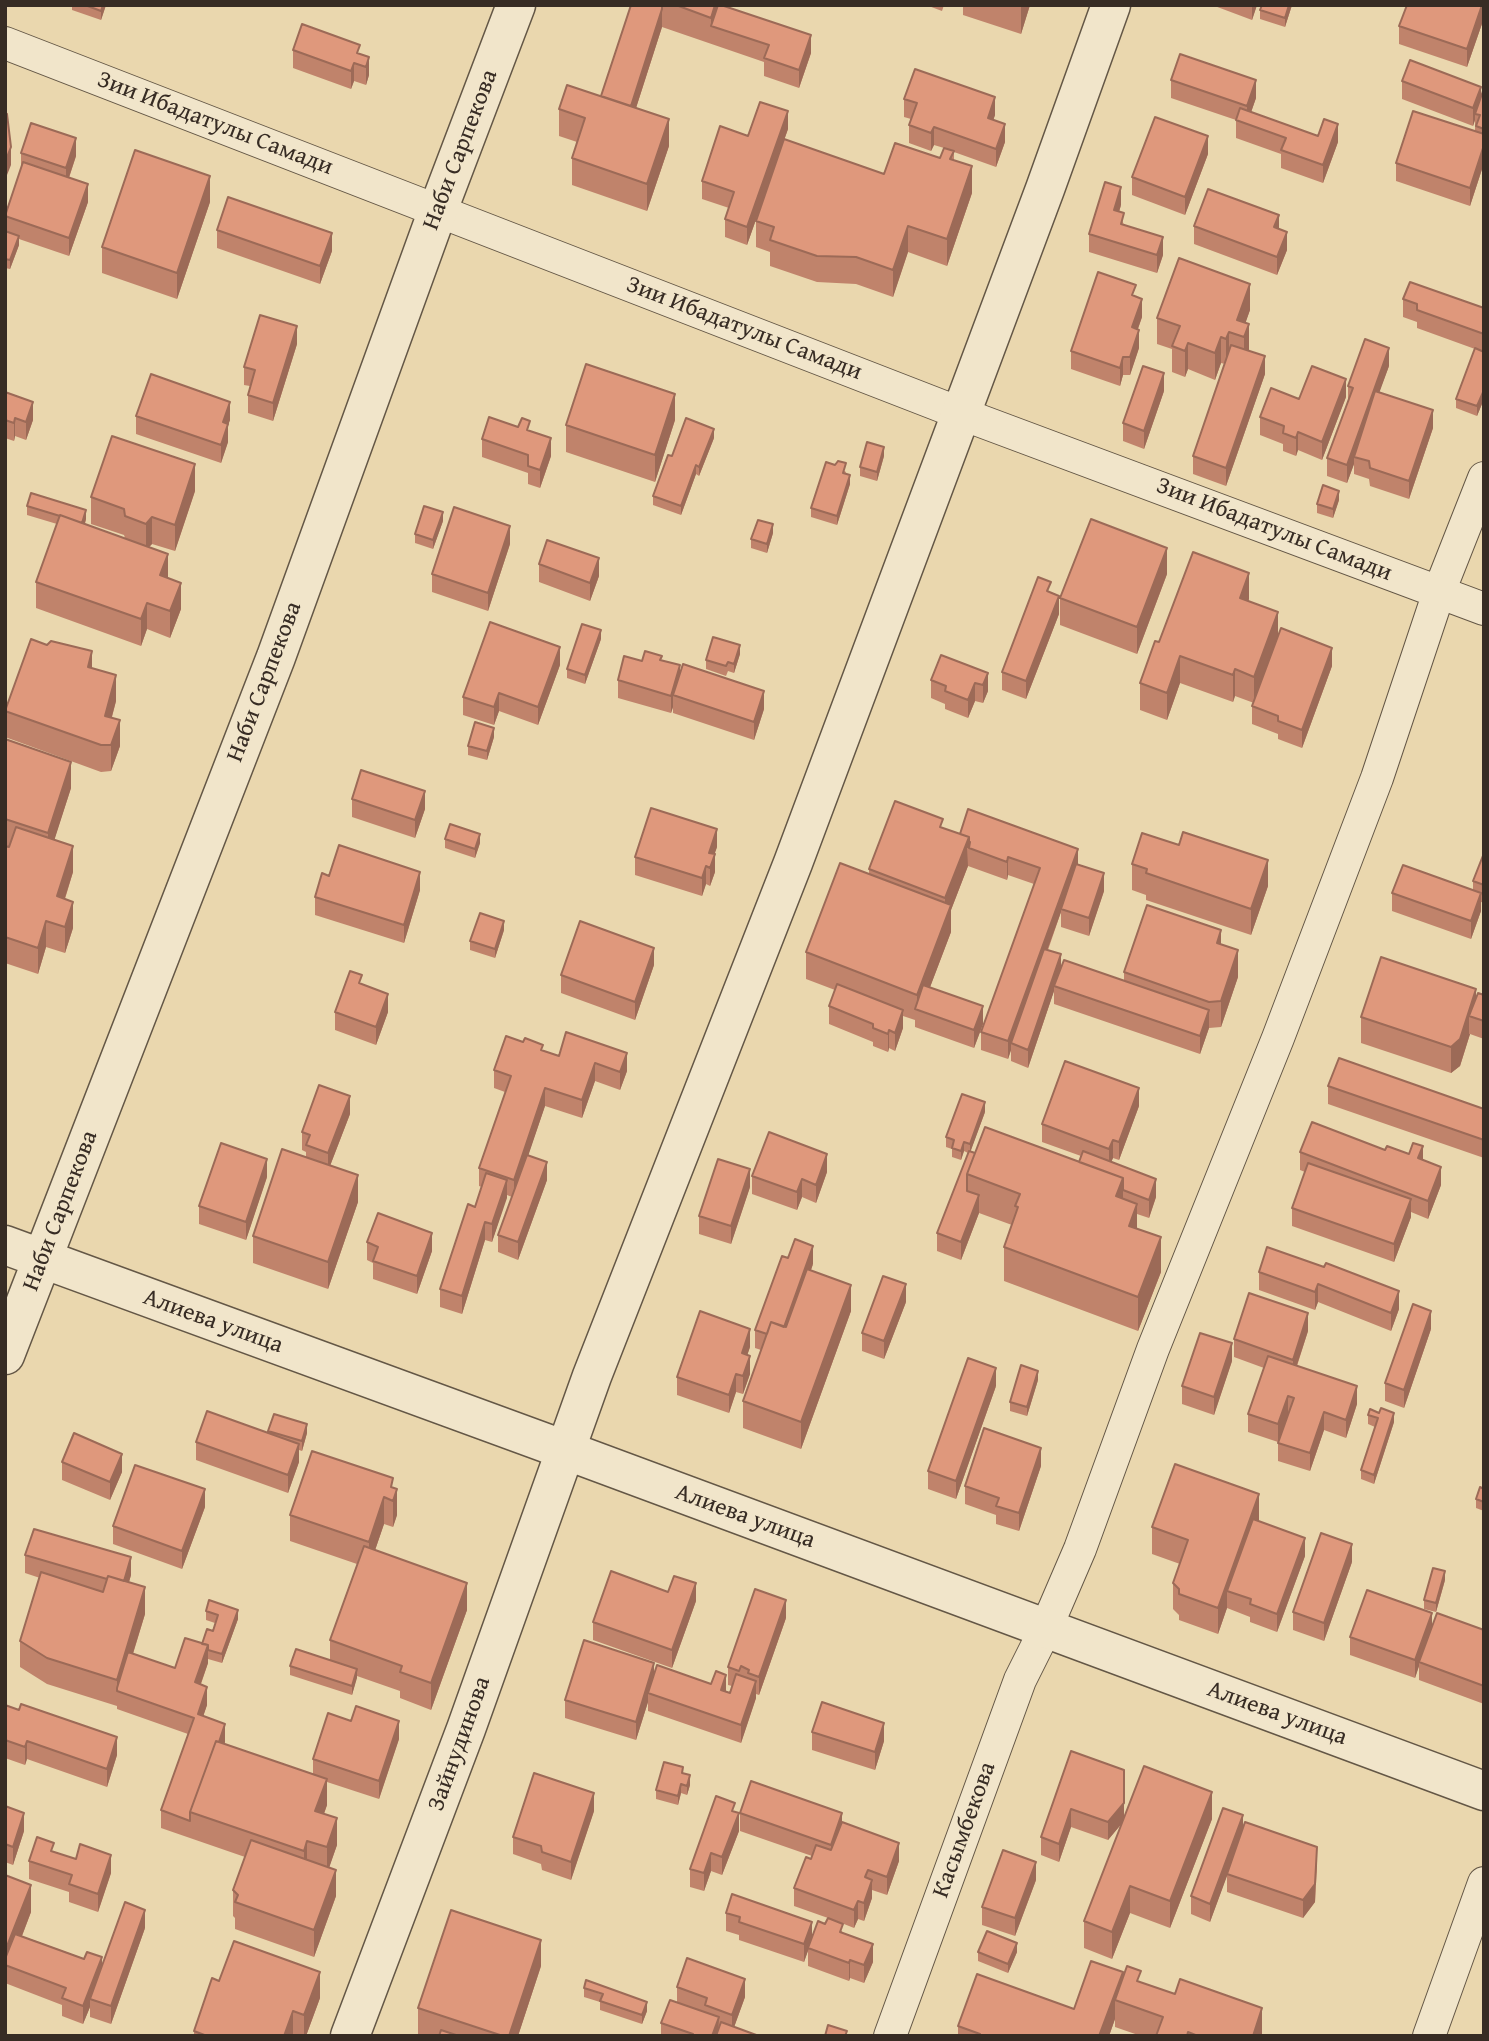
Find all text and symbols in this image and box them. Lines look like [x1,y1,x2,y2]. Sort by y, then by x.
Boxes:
street label: Зии Ибадатулы Самади [93,66,337,182]
street label: Наби Сарпекова [417,66,505,234]
street label: Зии Ибадатулы Самади [622,271,866,387]
street label: Зии Ибадатулы Самади [1152,472,1396,588]
street label: Наби Сарпекова [221,598,309,766]
street label: Наби Сарпекова [17,1127,105,1295]
street label: Алиева улица [139,1283,287,1361]
street label: Алиева улица [671,1478,819,1556]
street label: Зайнудинова [422,1673,498,1815]
street label: Алиева улица [1203,1675,1351,1753]
street label: Касымбекова [927,1758,1003,1902]

